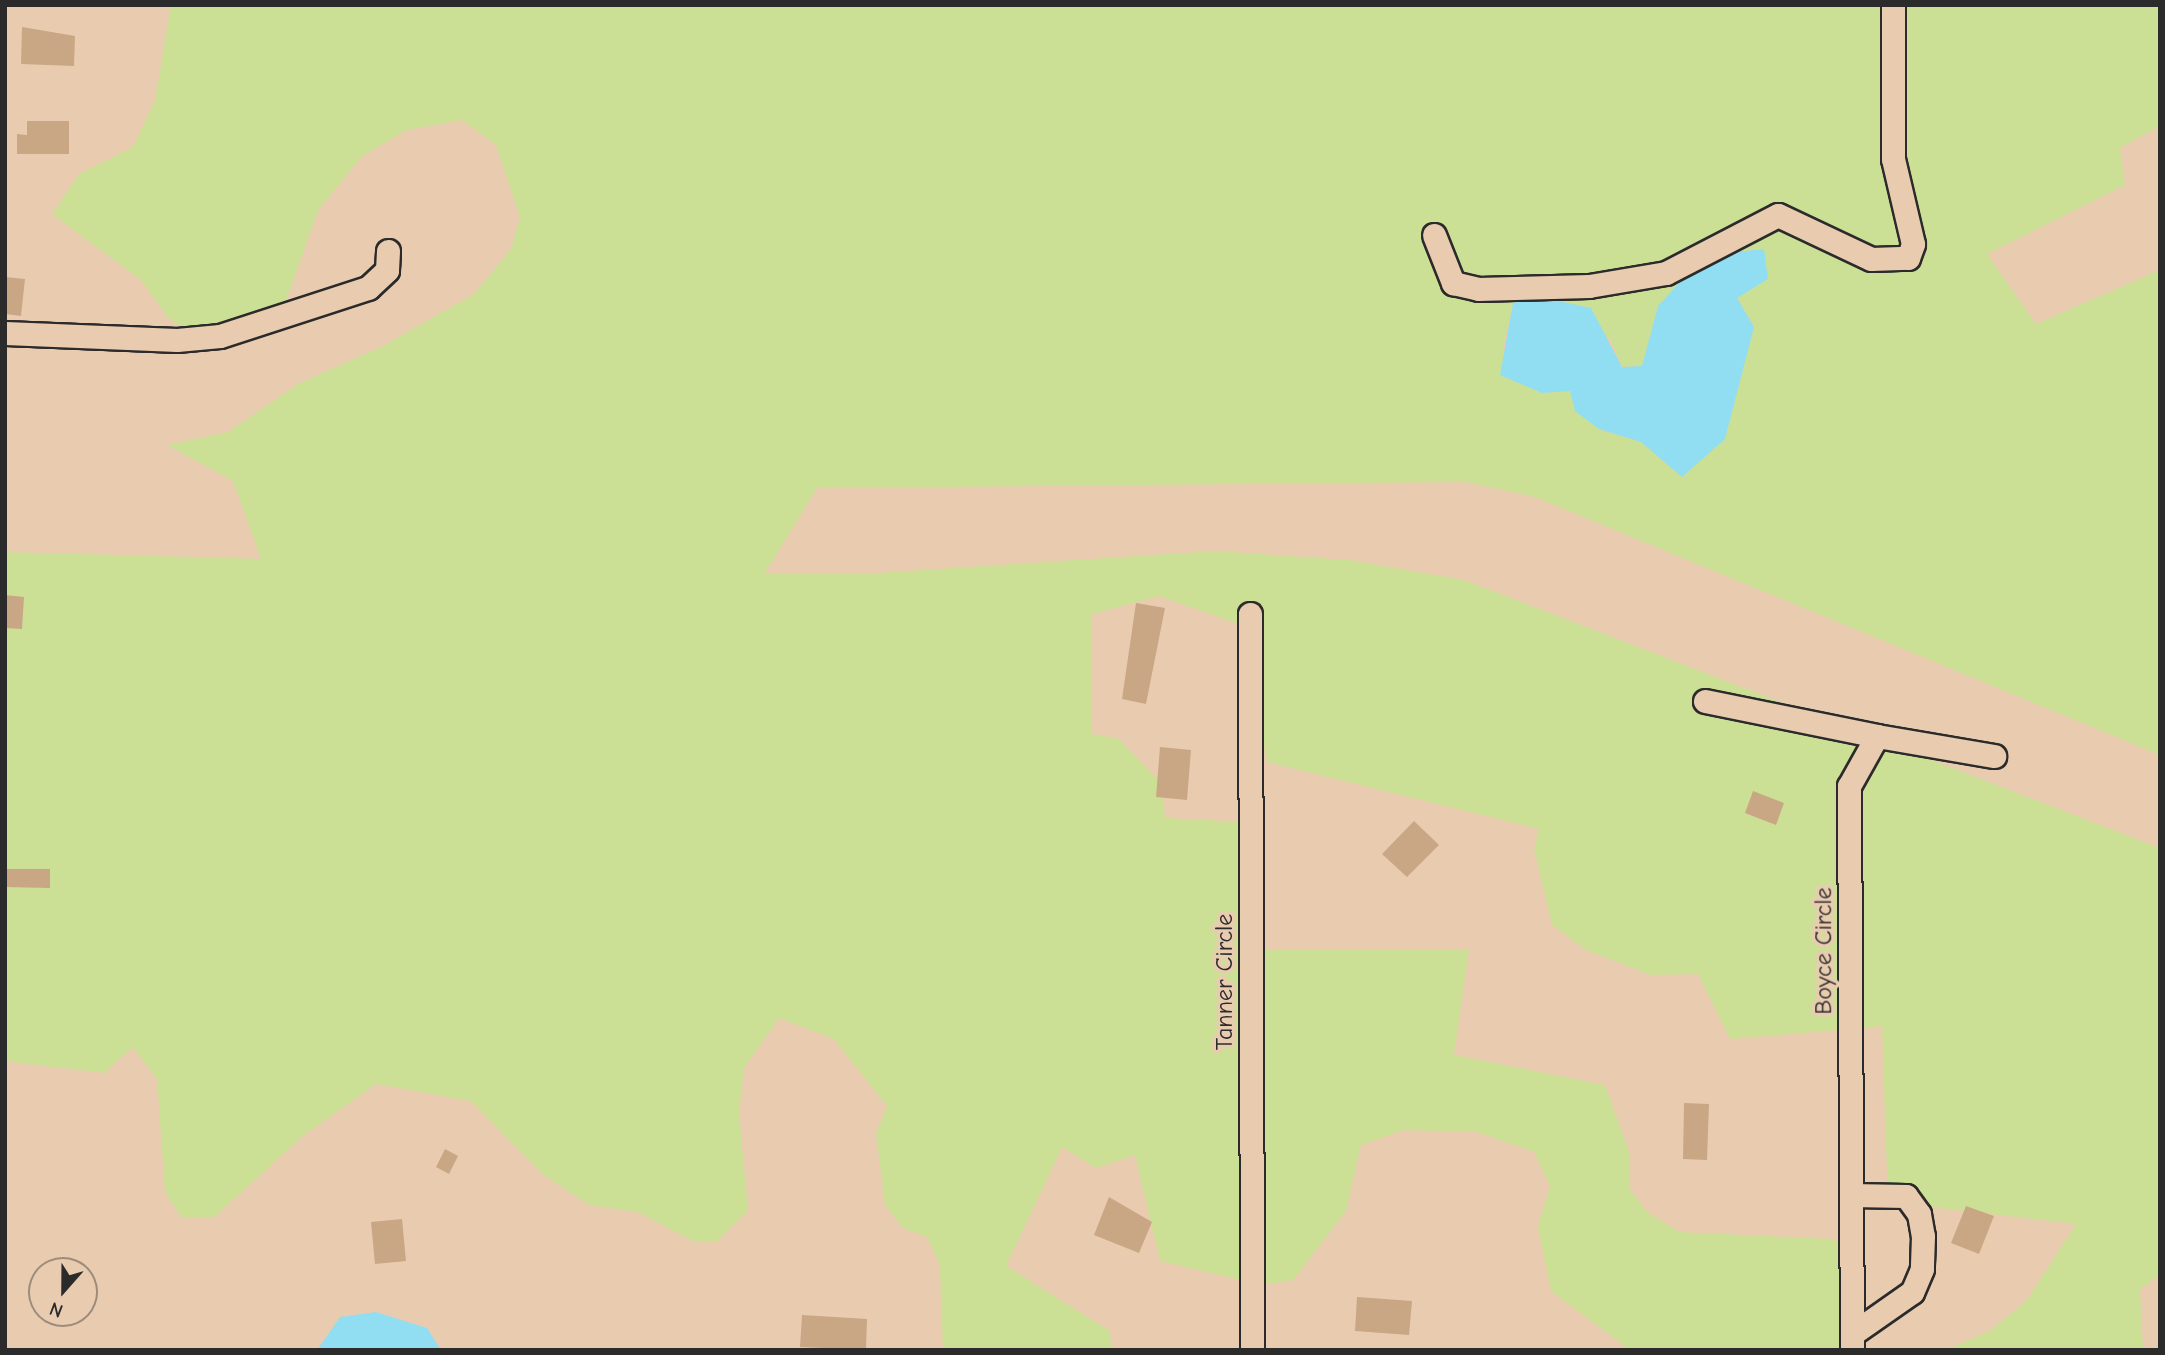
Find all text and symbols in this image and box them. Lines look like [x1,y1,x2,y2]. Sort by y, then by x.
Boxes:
street label: Boyce Circle [1810,887,1838,1015]
street label: Tanner Circle [1211,914,1239,1050]
north arrow [28,1257,98,1327]
text: N [46,1297,66,1322]

